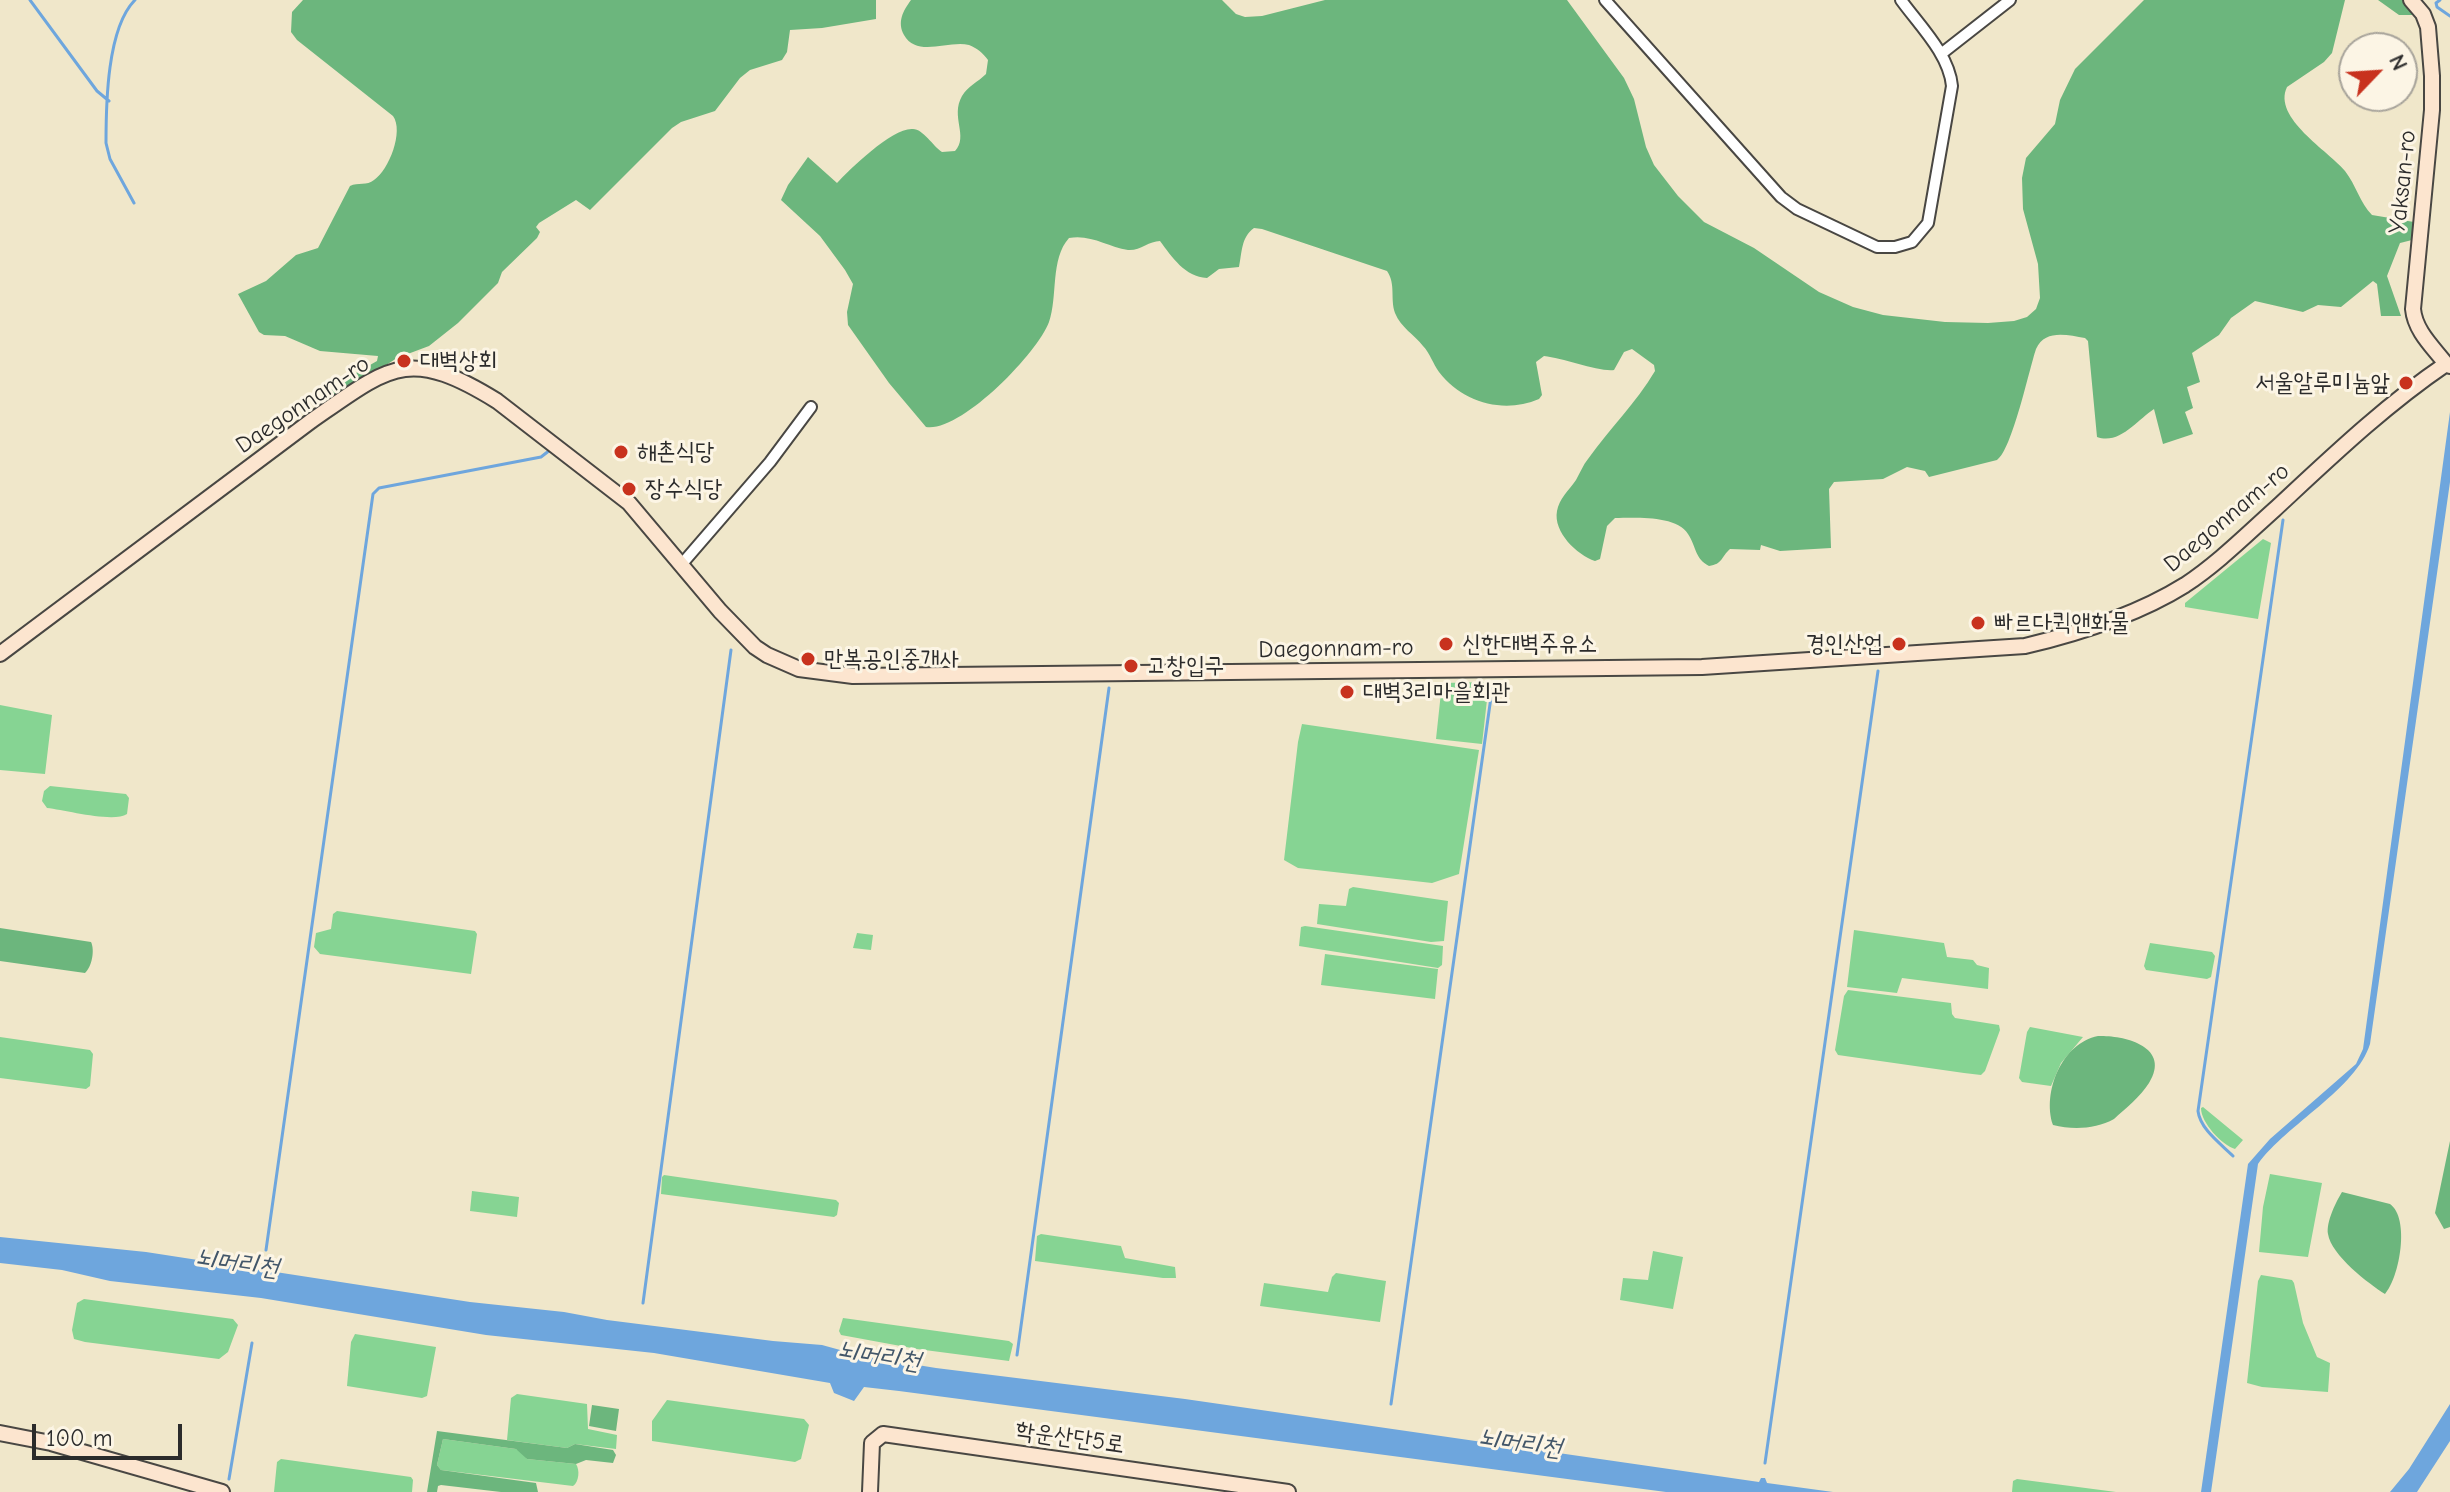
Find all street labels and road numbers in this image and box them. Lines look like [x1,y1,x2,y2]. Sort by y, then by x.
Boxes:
street label: Yaksan-ro [2383,129,2423,235]
street label: Daegonnam-ro [231,350,375,460]
street label: Daegonnam-ro [2158,457,2296,579]
street label: Daegonnam-ro [1258,633,1414,665]
street label: 학운산단5로 [1014,1416,1126,1460]

